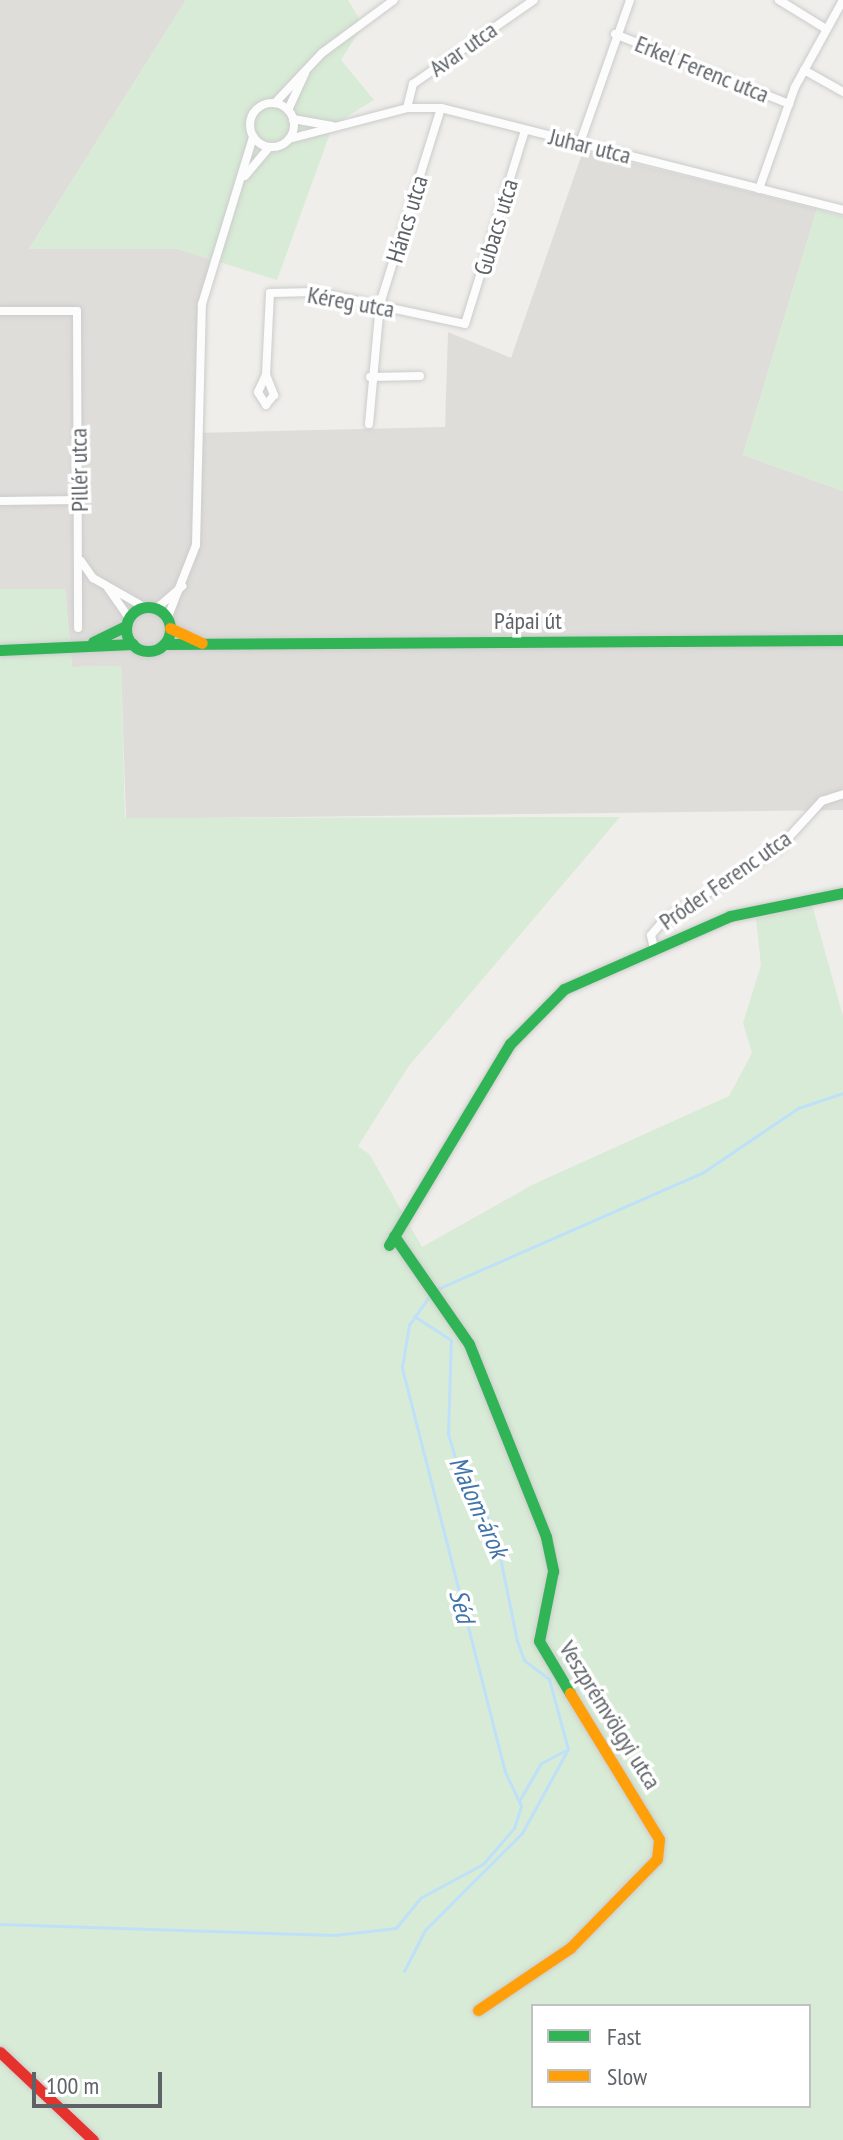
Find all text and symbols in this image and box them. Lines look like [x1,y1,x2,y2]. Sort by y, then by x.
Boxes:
street label: Avar utca [424,15,502,83]
street label: Erkel Ferenc utca [631,29,773,109]
street label: Juhar utca [546,122,634,170]
street label: Háncs utca [380,172,434,266]
street label: Gubacs utca [468,175,524,279]
street label: Kéreg utca [305,280,397,324]
street label: Pillér utca [64,428,94,512]
street label: Pápai út [494,607,562,635]
street label: Próder Ferenc utca [653,824,797,936]
water label: Malom-árok [443,1452,515,1562]
water label: Séd [443,1586,481,1626]
street label: Veszprémvölgyi utca [553,1636,667,1794]
legend [531,2004,811,2108]
text: Fast [607,2021,641,2052]
scale bar [36,2056,166,2106]
text: Slow [607,2061,647,2092]
text: 100 m [46,2070,99,2101]

